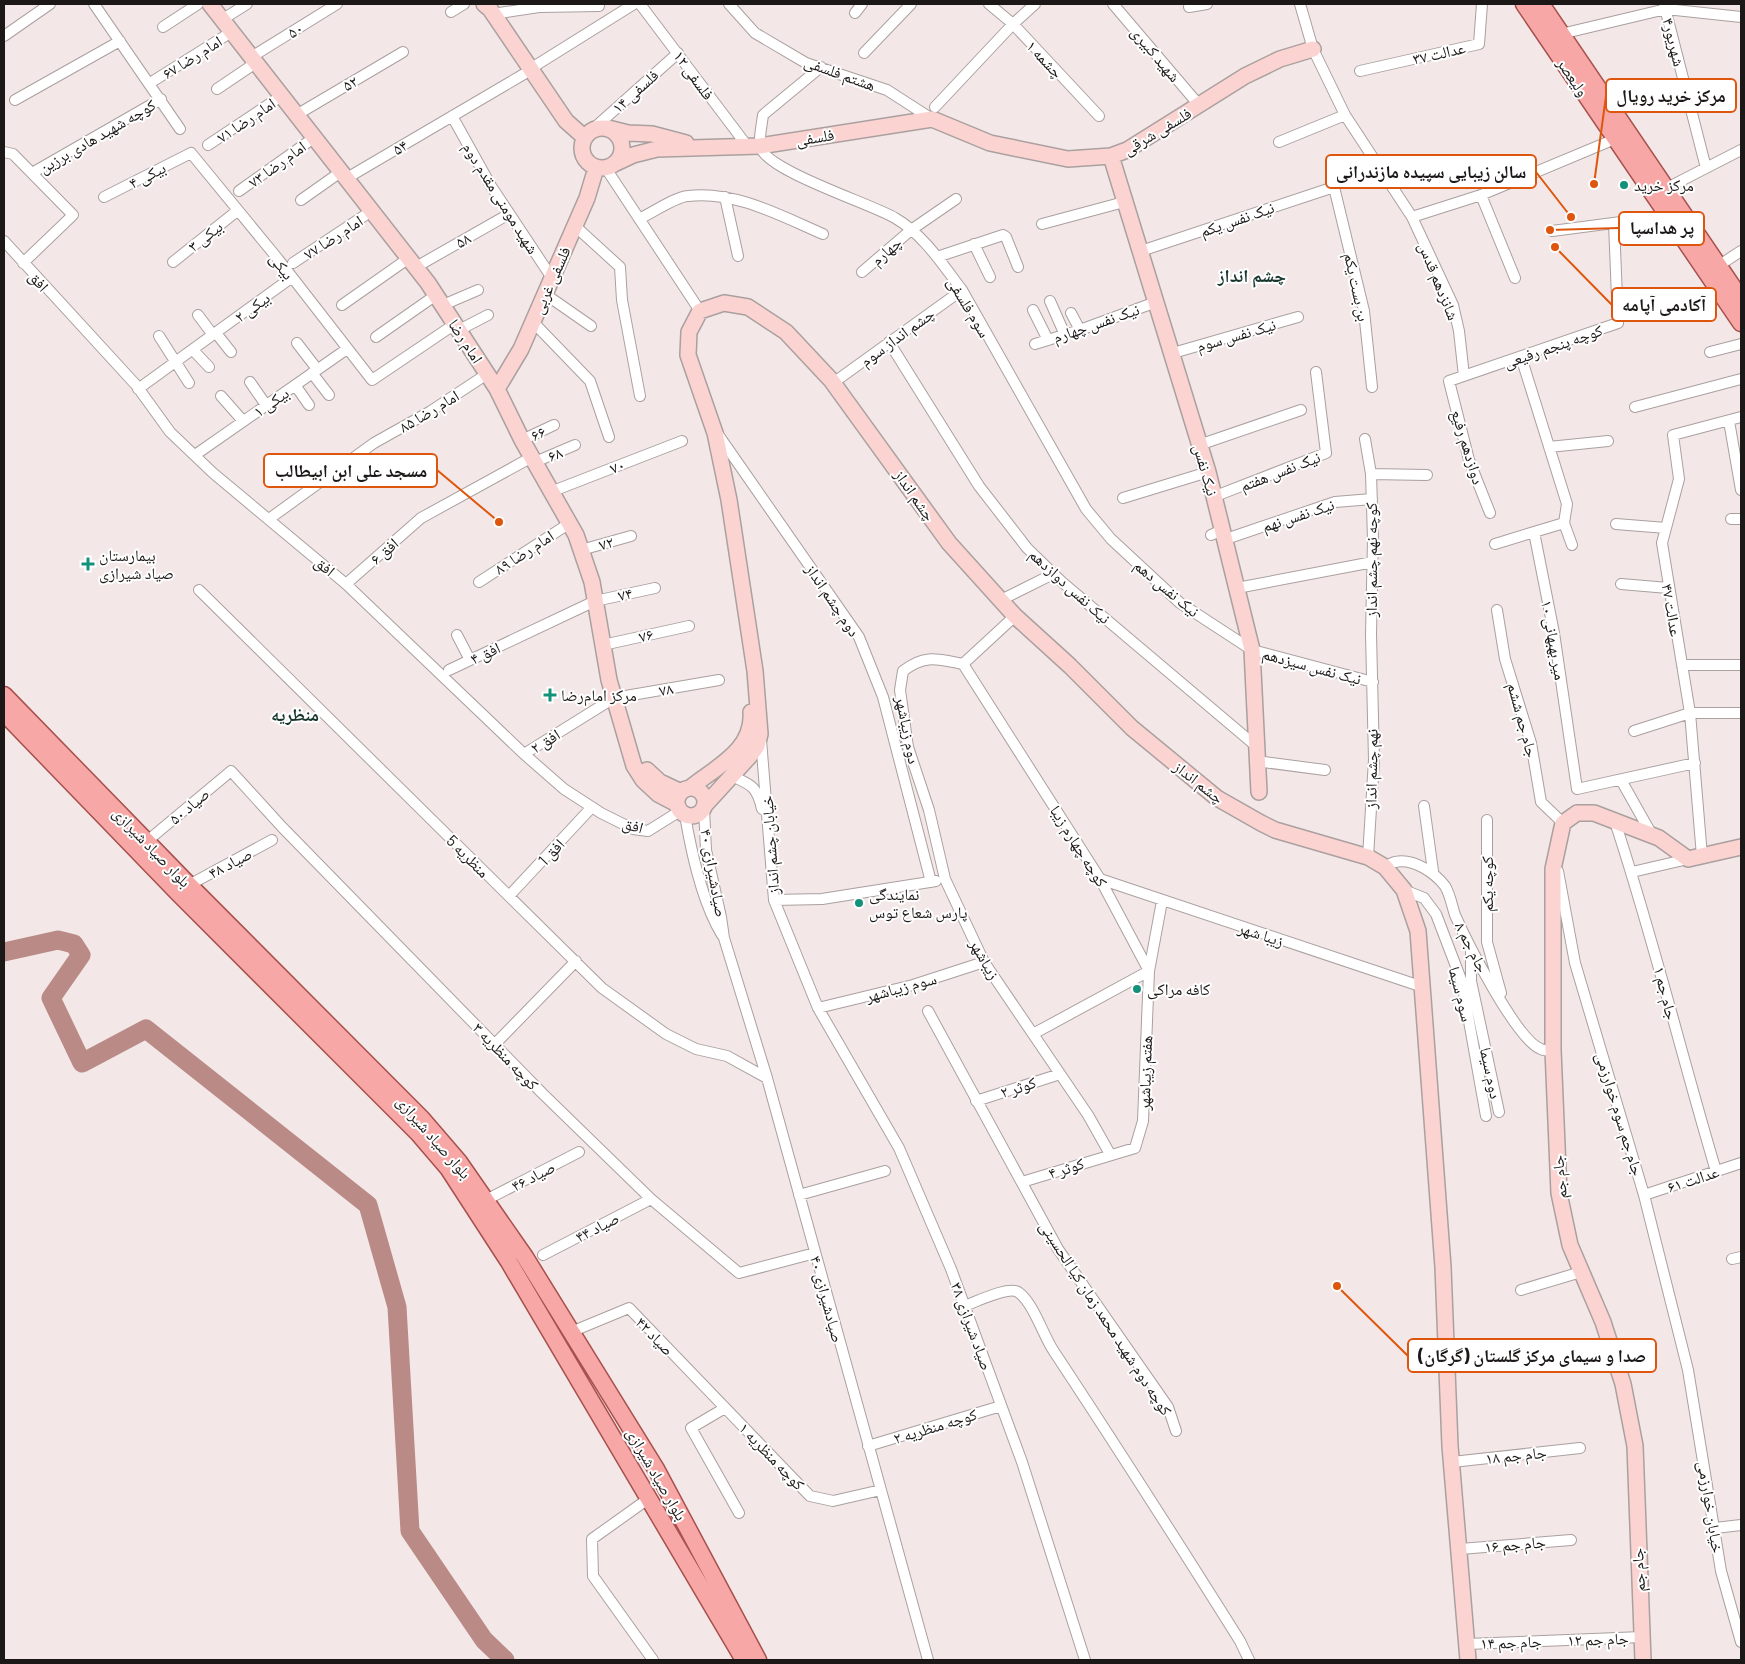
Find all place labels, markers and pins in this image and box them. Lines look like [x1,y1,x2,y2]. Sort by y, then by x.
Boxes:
callout: مرکز خرید رویال [1606,79,1736,112]
callout: سالن زیبایی سپیده مازندرانی [1326,155,1536,188]
place label: مرکز خرید [1634,175,1694,195]
marker: مرکز خرید [1618,179,1630,191]
callout: پر هداسپا [1619,212,1704,245]
callout: آکادمی آپامه [1612,288,1716,321]
callout: مسجد علی ابن ابیطالب [264,454,437,487]
place label: بیمارستان صیاد شیرازی [99,545,174,584]
marker: بیمارستان صیاد شیرازی [81,557,95,571]
place label: مرکز امام‌رضا [561,685,637,706]
marker: مرکز امام‌رضا [543,688,557,702]
place label: نمایندگی پارس شعاع توس [869,884,968,923]
marker: نمایندگی پارس شعاع توس [853,897,865,909]
place label: کافه مراکی [1147,979,1210,1000]
marker: کافه مراکی [1131,983,1143,995]
callout: صدا و سیمای مرکز گلستان (گرگان) [1408,1339,1656,1372]

